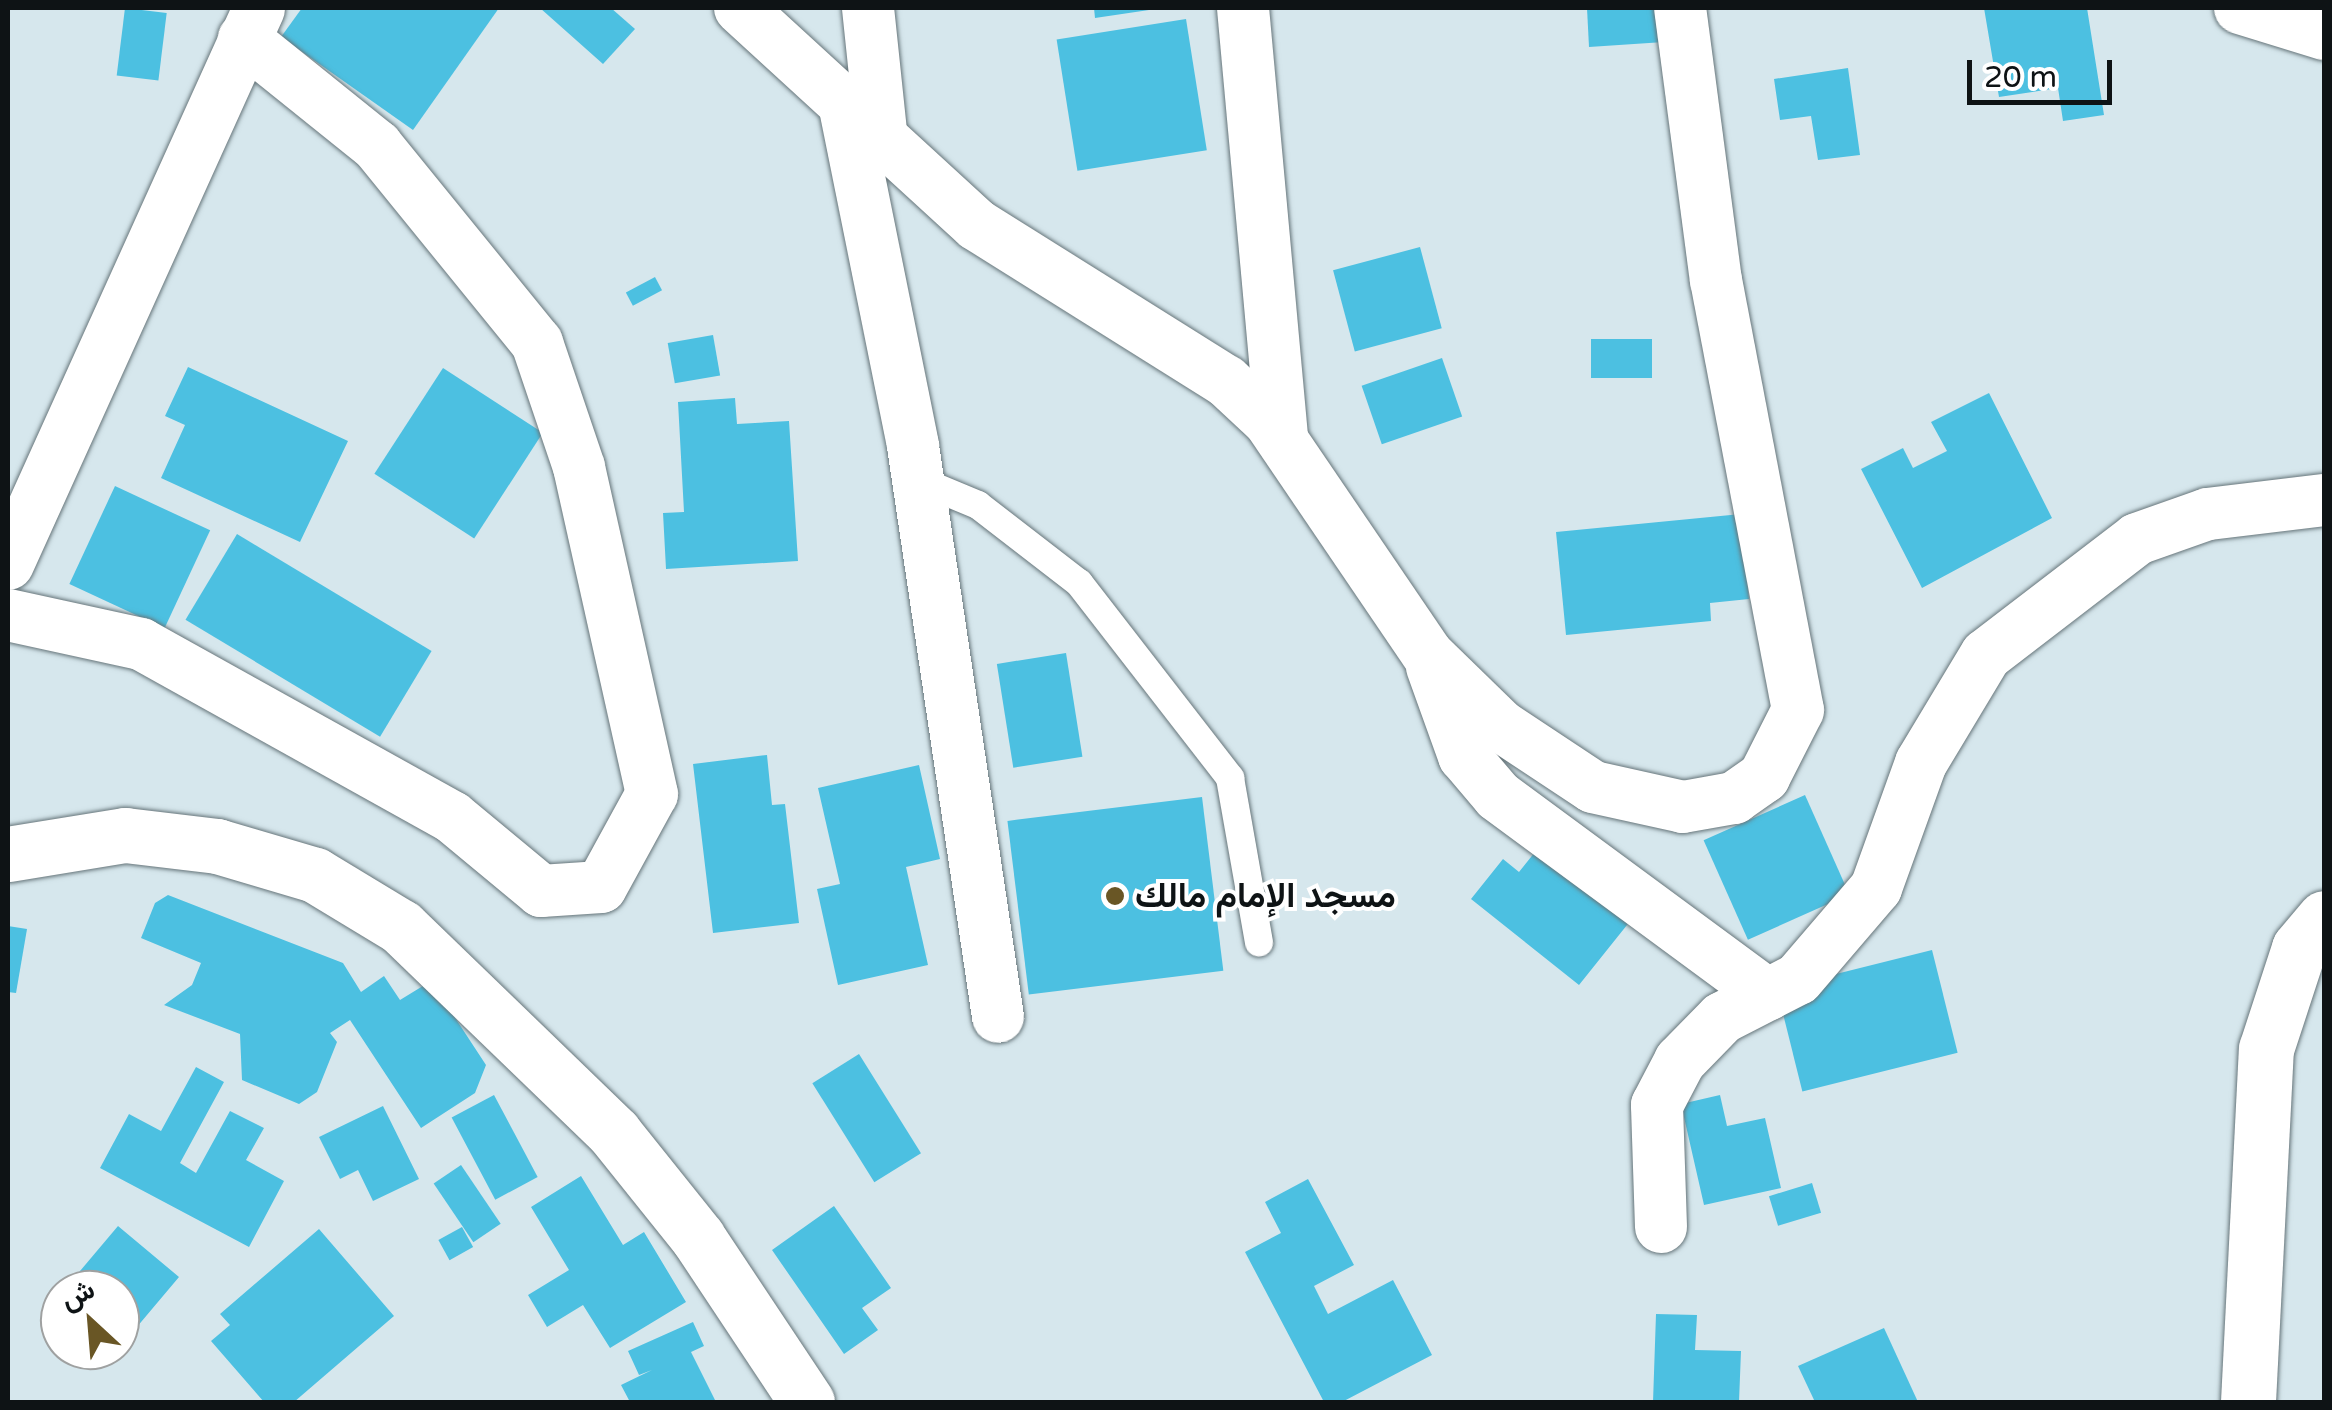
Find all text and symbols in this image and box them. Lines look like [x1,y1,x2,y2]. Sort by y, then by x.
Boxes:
scale bar [1972,40,2117,102]
text: 20 m [1984,59,2057,96]
place label: مسجد الإمام مالك [1135,875,1396,917]
marker: مسجد الإمام مالك [1104,885,1126,907]
north arrow [40,1270,140,1370]
text: ش [55,1272,100,1317]

